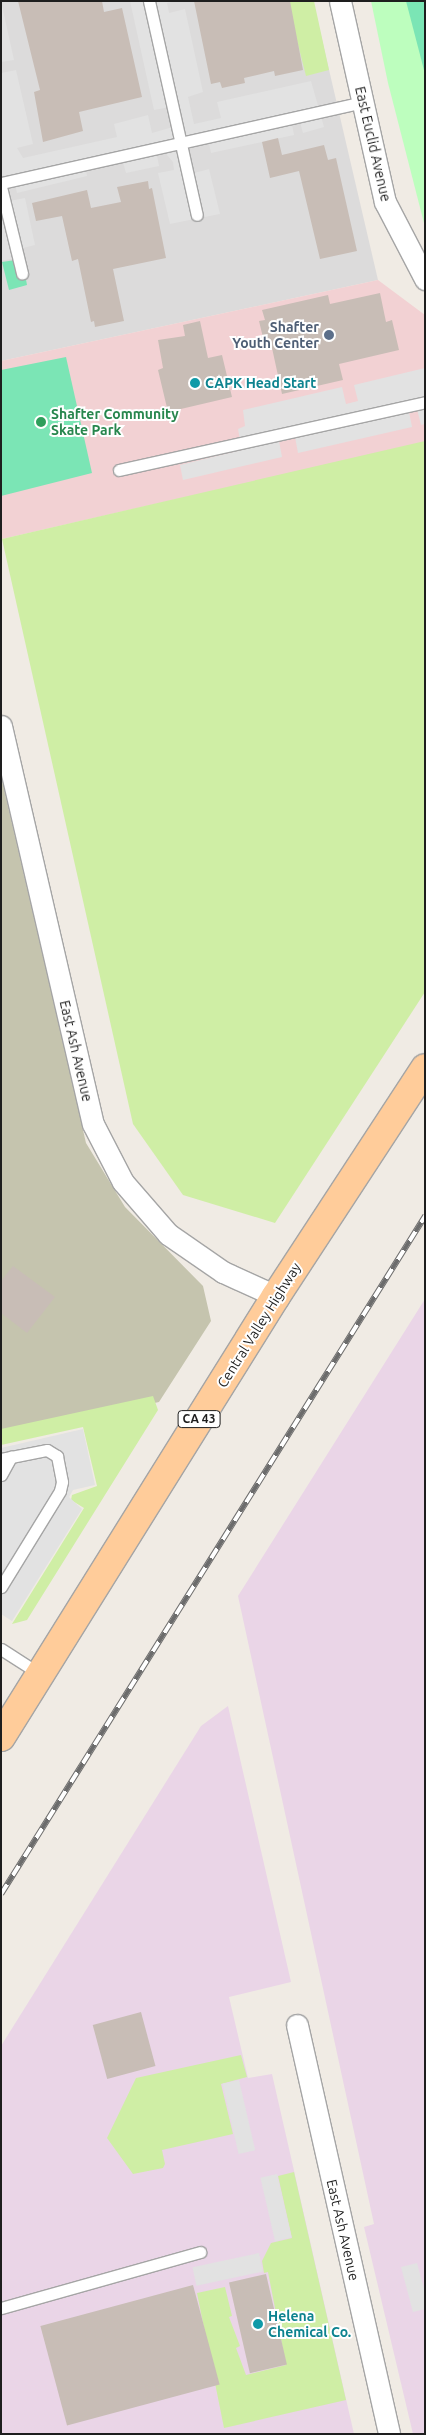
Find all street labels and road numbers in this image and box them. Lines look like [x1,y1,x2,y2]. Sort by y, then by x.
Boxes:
street label: East Euclid Avenue [352,85,394,203]
street label: East Ash Avenue [56,999,96,1103]
street label: Central Valley Highway [214,1259,304,1391]
road number: CA 43 [176,1410,222,1428]
street label: East Ash Avenue [323,2178,363,2282]

